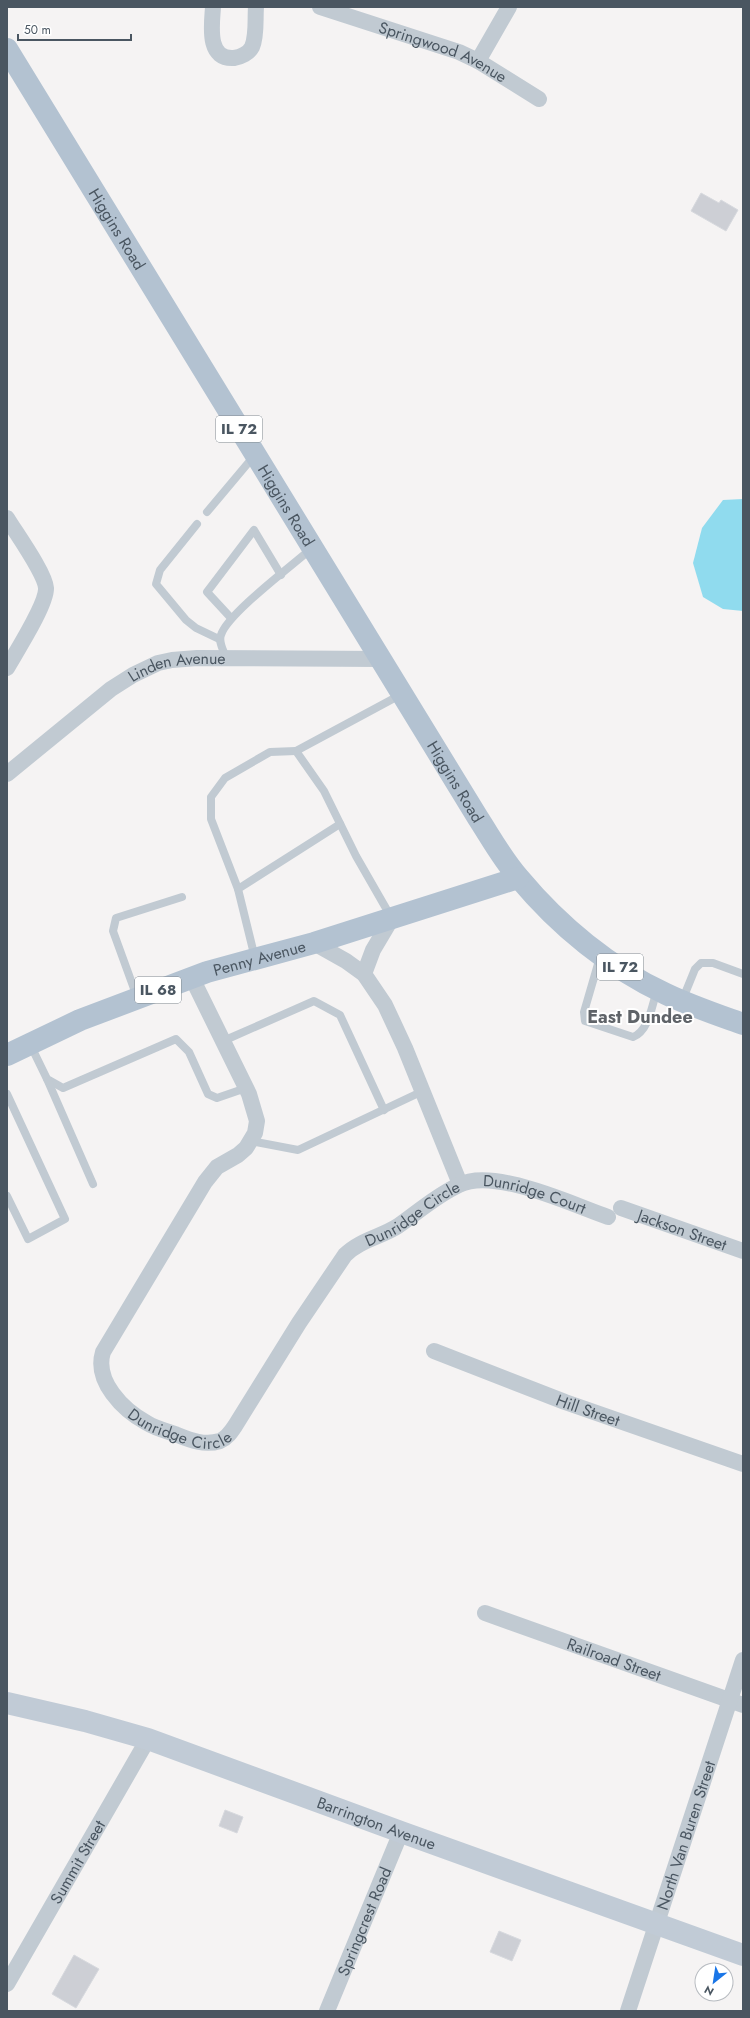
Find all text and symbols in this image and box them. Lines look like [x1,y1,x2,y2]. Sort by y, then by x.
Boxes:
scale bar [18,16,131,42]
street label: Springwood Avenue [376,16,511,88]
text: 50 m [24,21,51,39]
street label: Higgins Road [83,184,151,275]
road number: IL 72 [216,416,262,442]
street label: Higgins Road [252,460,320,551]
street label: Linden Avenue [123,647,226,688]
street label: Higgins Road [421,736,489,827]
street label: Penny Avenue [211,935,308,982]
road number: IL 72 [597,954,643,980]
road number: IL 68 [135,977,181,1003]
district label: East Dundee [587,1004,693,1030]
street label: Dunridge Court [482,1169,590,1220]
street label: Dunridge Circle [361,1175,464,1252]
street label: Jackson Street [633,1203,730,1256]
street label: Hill Street [553,1389,623,1432]
street label: Dunridge Circle [123,1403,237,1455]
street label: Railroad Street [564,1632,664,1687]
street label: North Van Buren Street [651,1758,721,1913]
street label: Barrington Avenue [314,1791,439,1856]
street label: Summit Street [45,1816,111,1908]
street label: Springcrest Road [332,1864,397,1980]
north arrow [694,1962,734,2002]
text: N [701,1982,717,2000]

